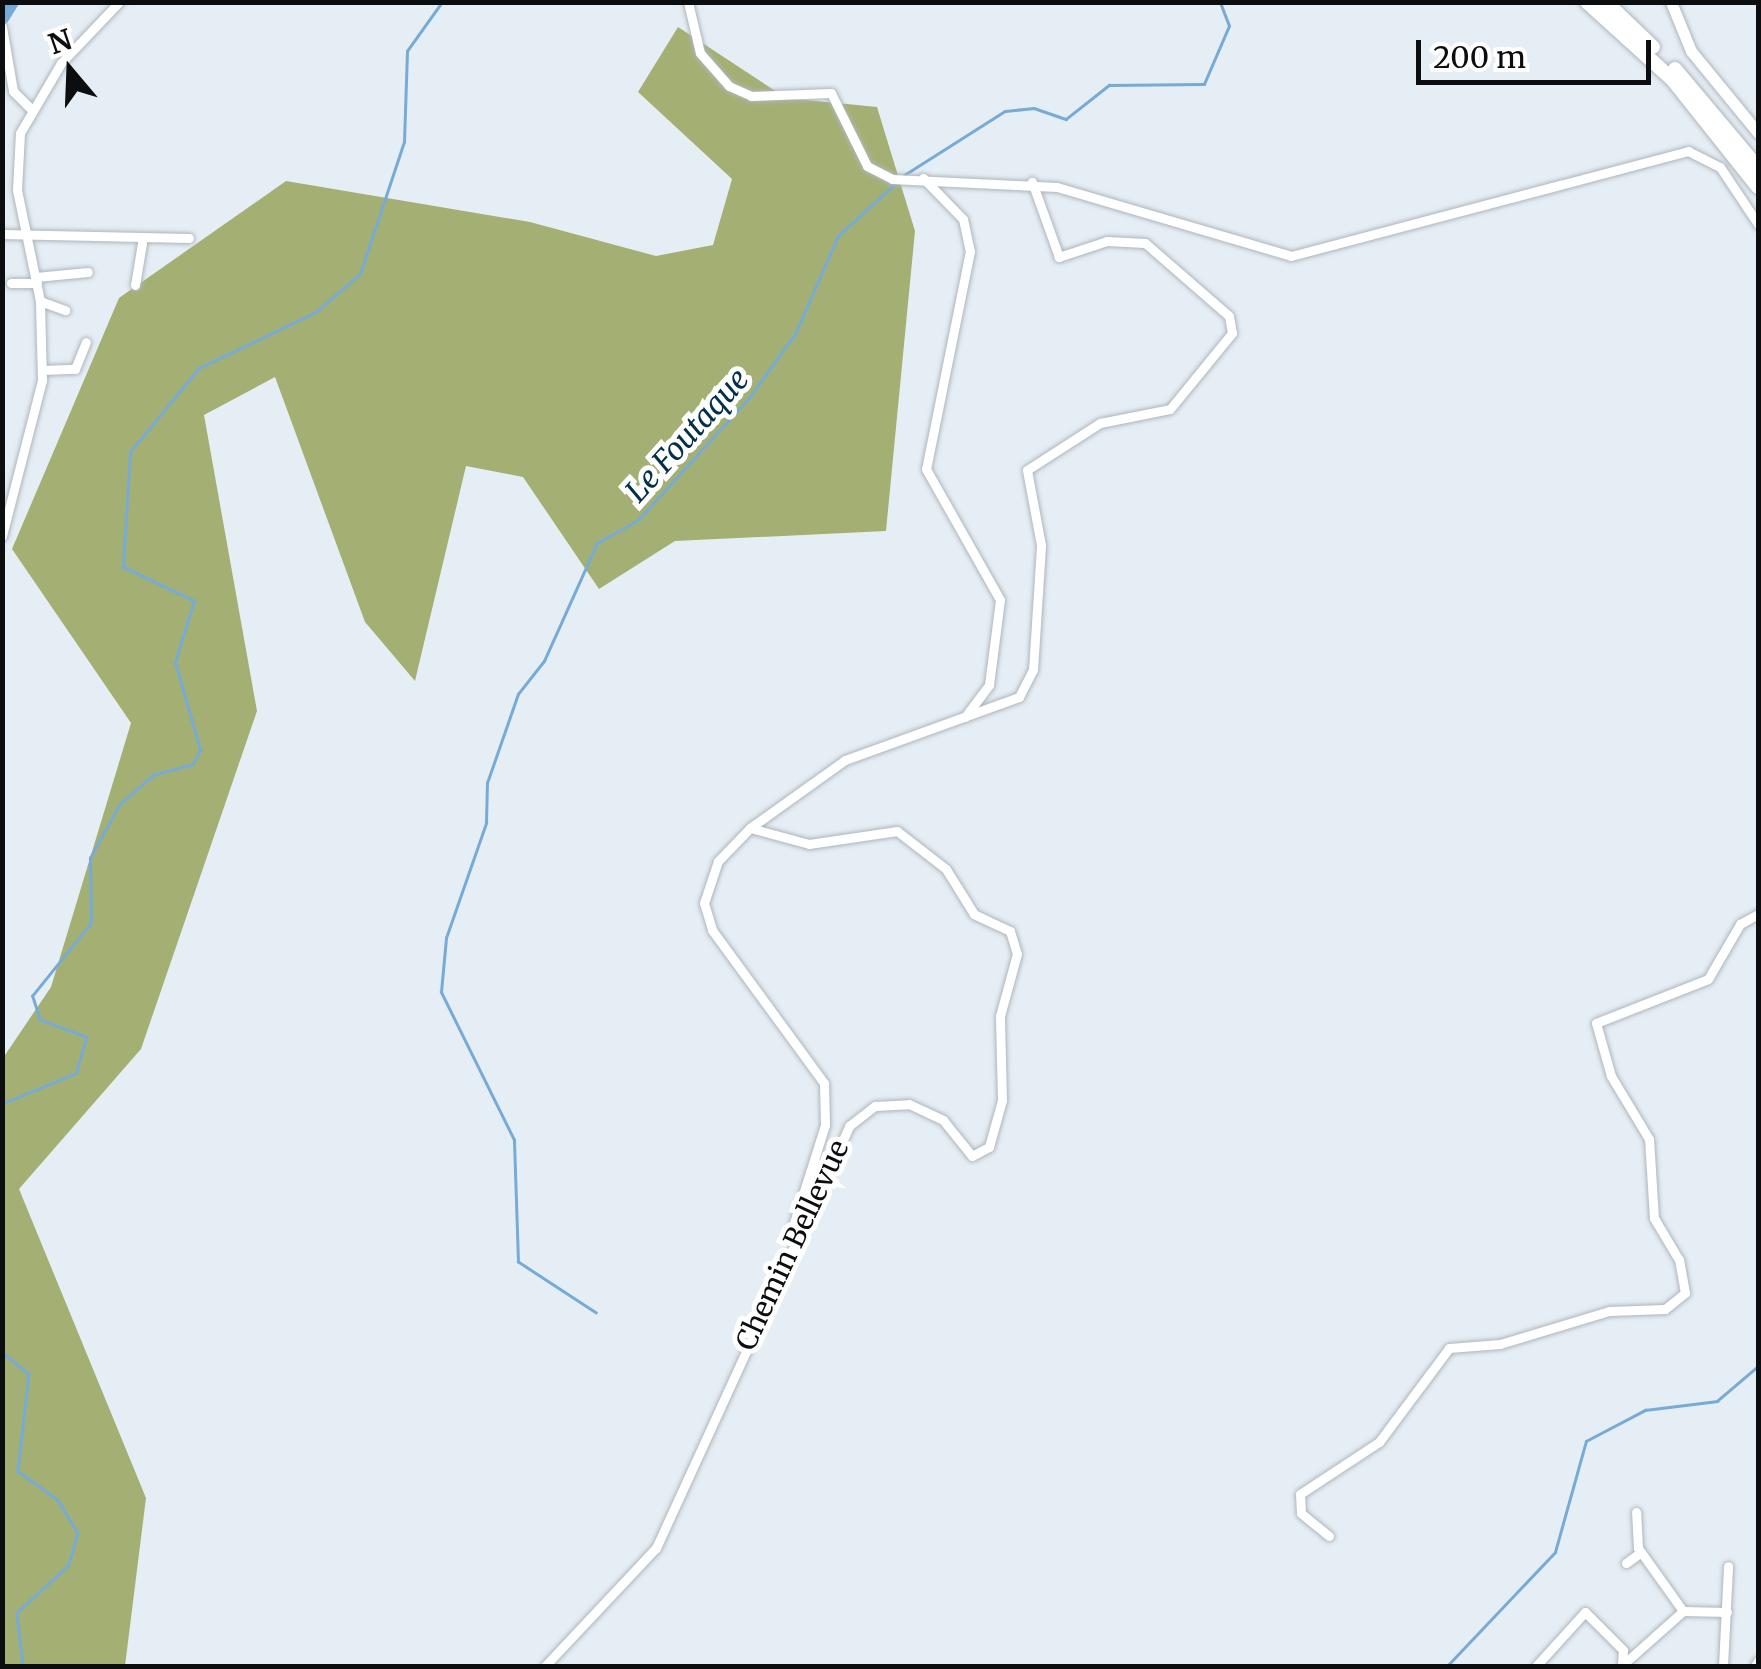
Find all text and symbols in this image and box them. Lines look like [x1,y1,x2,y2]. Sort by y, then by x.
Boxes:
north arrow [20,20,120,120]
scale bar [1421,20,1656,82]
text: N [44,21,77,62]
text: 200 m [1433,38,1526,76]
water label: Le Foutaque [618,361,756,509]
street label: Chemin Bellevue [729,1135,855,1355]

